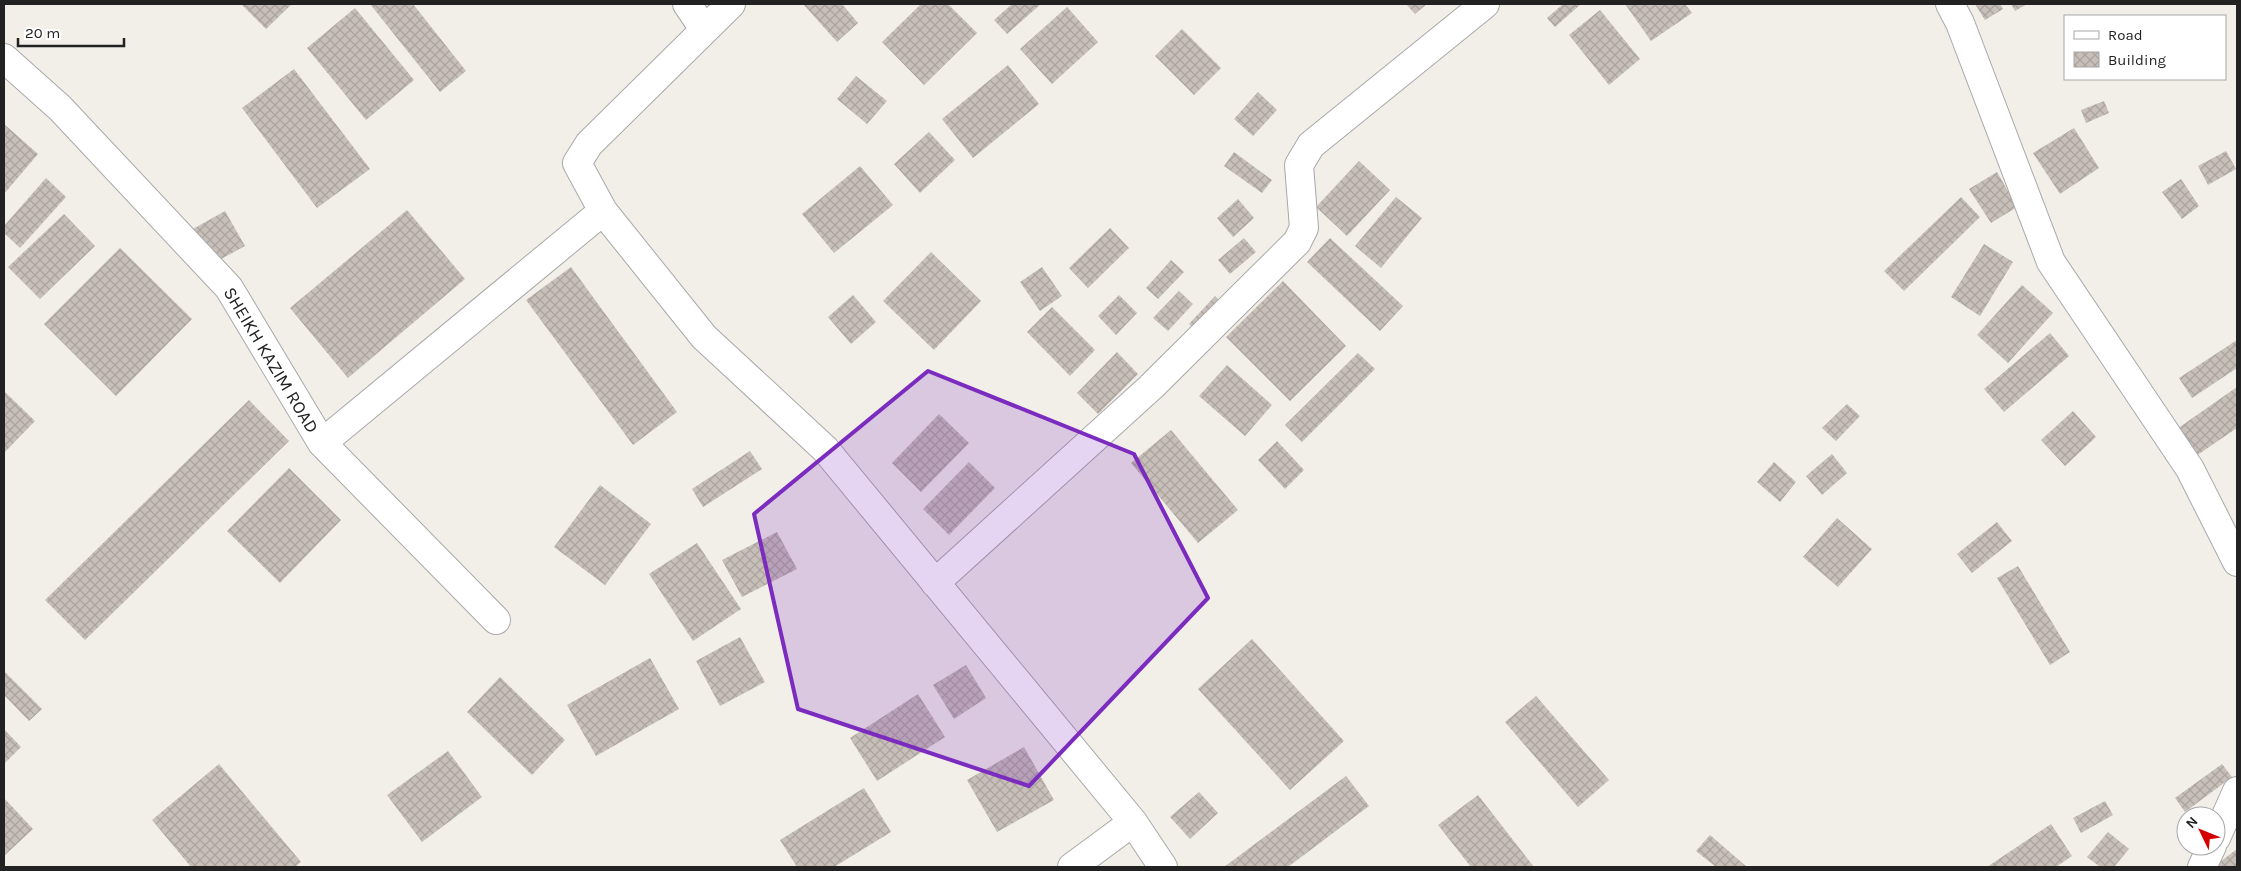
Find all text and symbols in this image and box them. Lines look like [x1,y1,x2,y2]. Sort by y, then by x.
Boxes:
scale bar [18,15,124,47]
legend [2064,15,2226,80]
text: 20 m [25,24,60,42]
text: Road [2108,26,2143,44]
text: Building [2108,51,2166,69]
street label: SHEIKH KAZIM ROAD [219,283,323,437]
north arrow [2176,806,2226,856]
text: N [2182,813,2202,832]

